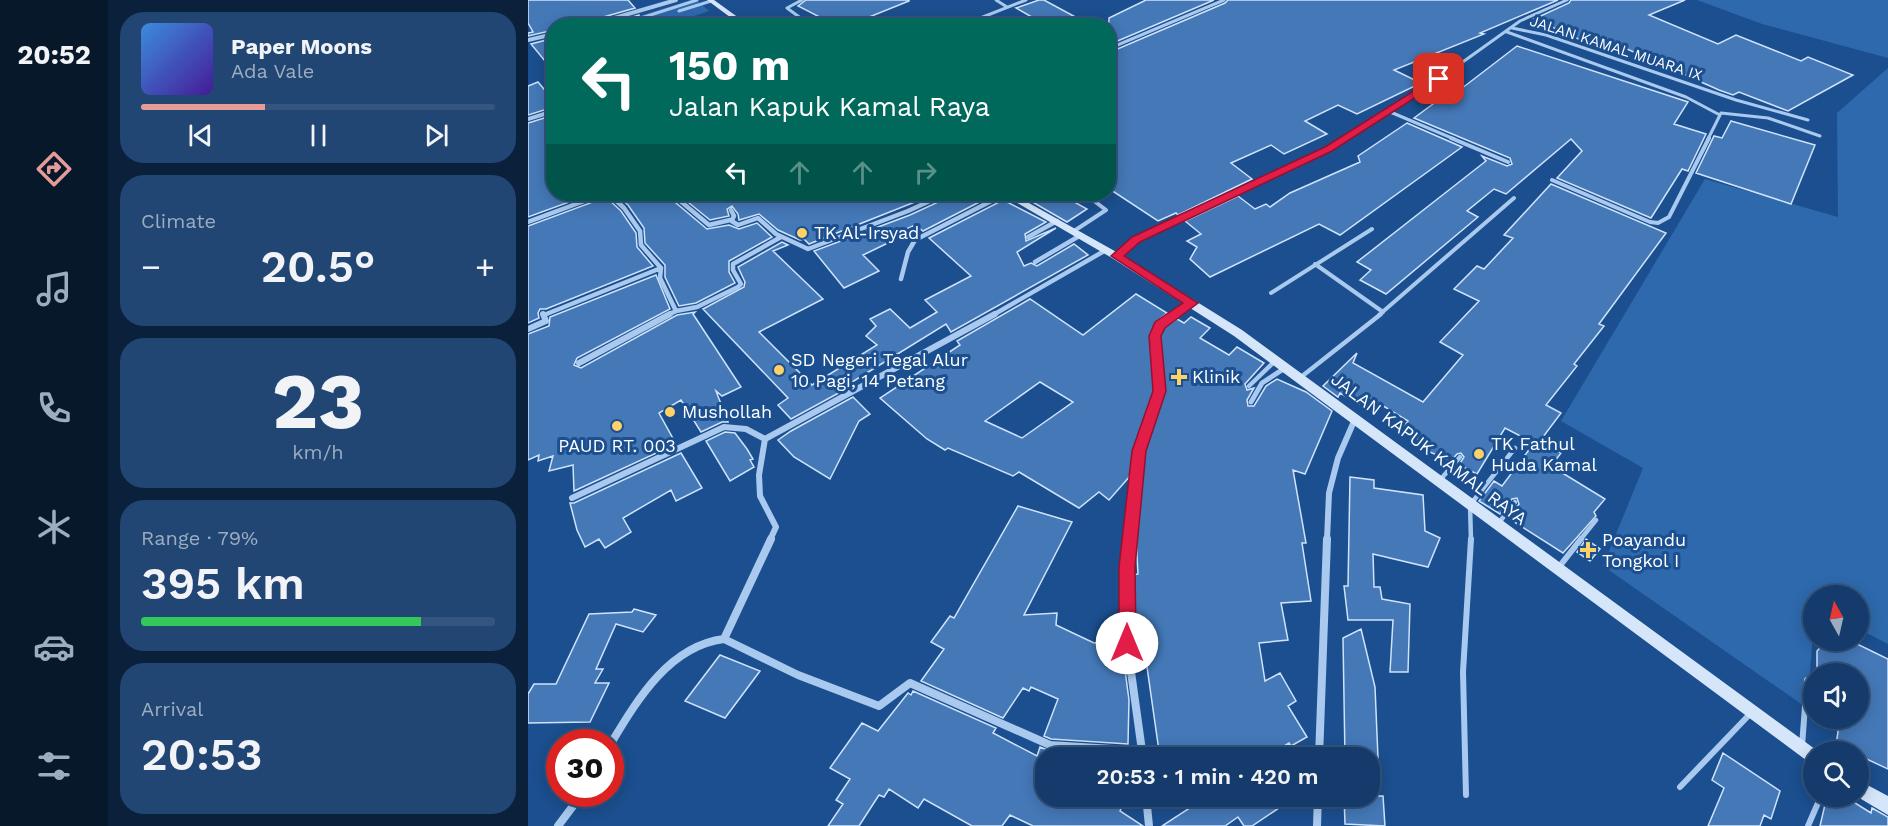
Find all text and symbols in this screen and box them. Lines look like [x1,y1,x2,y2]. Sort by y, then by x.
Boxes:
street label: JALAN KAMAL MUARA IX [1528,12,1704,84]
text: Paper Moons [231,34,372,59]
text: 20:52 [17,39,91,71]
text: 150 m [669,41,790,90]
icon: left [570,42,648,120]
pin [1413,53,1464,104]
text: Ada Vale [231,59,314,83]
icon: arrive [1422,62,1455,95]
text: Jalan Kapuk Kamal Raya [669,91,990,123]
icon: previous [184,119,217,152]
icon: pause [302,119,335,152]
icon: next [420,119,453,152]
icon: directions [33,148,75,190]
icon: left [720,156,753,189]
icon: ahead [783,156,816,189]
icon: ahead [846,156,879,189]
icon: right [909,156,942,189]
text: Climate [141,209,216,233]
place label: TK Al-Irsyad [814,222,919,243]
marker: TK Al-Irsyad [795,226,809,240]
text: 20.5° [260,240,376,293]
text: − [141,247,161,286]
text: + [475,247,495,286]
icon: music [33,268,75,310]
place label: SD Negeri Tegal Alur 10 Pagi, 14 Petang [791,349,968,391]
text: 23 [272,355,364,447]
marker: SD Negeri Tegal Alur 10 Pagi, 14 Petang [772,363,786,377]
place label: Klinik [1192,366,1240,387]
marker: Klinik [1170,368,1188,386]
street label: JALAN KAPUK KAMAL RAYA [1327,368,1531,529]
icon: phone [33,387,75,429]
place label: Mushollah [682,401,772,422]
marker: Mushollah [663,405,677,419]
marker: PAUD RT. 003 [610,419,624,433]
place label: TK Fathul Huda Kamal [1491,433,1597,475]
place label: PAUD RT. 003 [558,435,676,456]
text: km/h [292,440,344,464]
marker: TK Fathul Huda Kamal [1472,447,1486,461]
icon: climate [33,506,75,548]
text: Range · 79% [141,526,258,550]
place label: Poayandu Tongkol I [1602,529,1686,571]
marker: Poayandu Tongkol I [1579,541,1597,559]
text: 395 km [141,557,305,610]
north arrow [1803,585,1869,651]
map controls [1803,585,1869,807]
position arrow [1095,611,1159,675]
icon: car [33,626,75,668]
button: sound [1803,663,1869,729]
text: Arrival [141,697,203,721]
text: 20:53 [141,728,262,781]
speed limit sign: 30 [546,729,624,807]
button: search [1803,741,1869,807]
icon: filters [33,745,75,787]
text: 20:53 · 1 min · 420 m [1096,764,1319,789]

